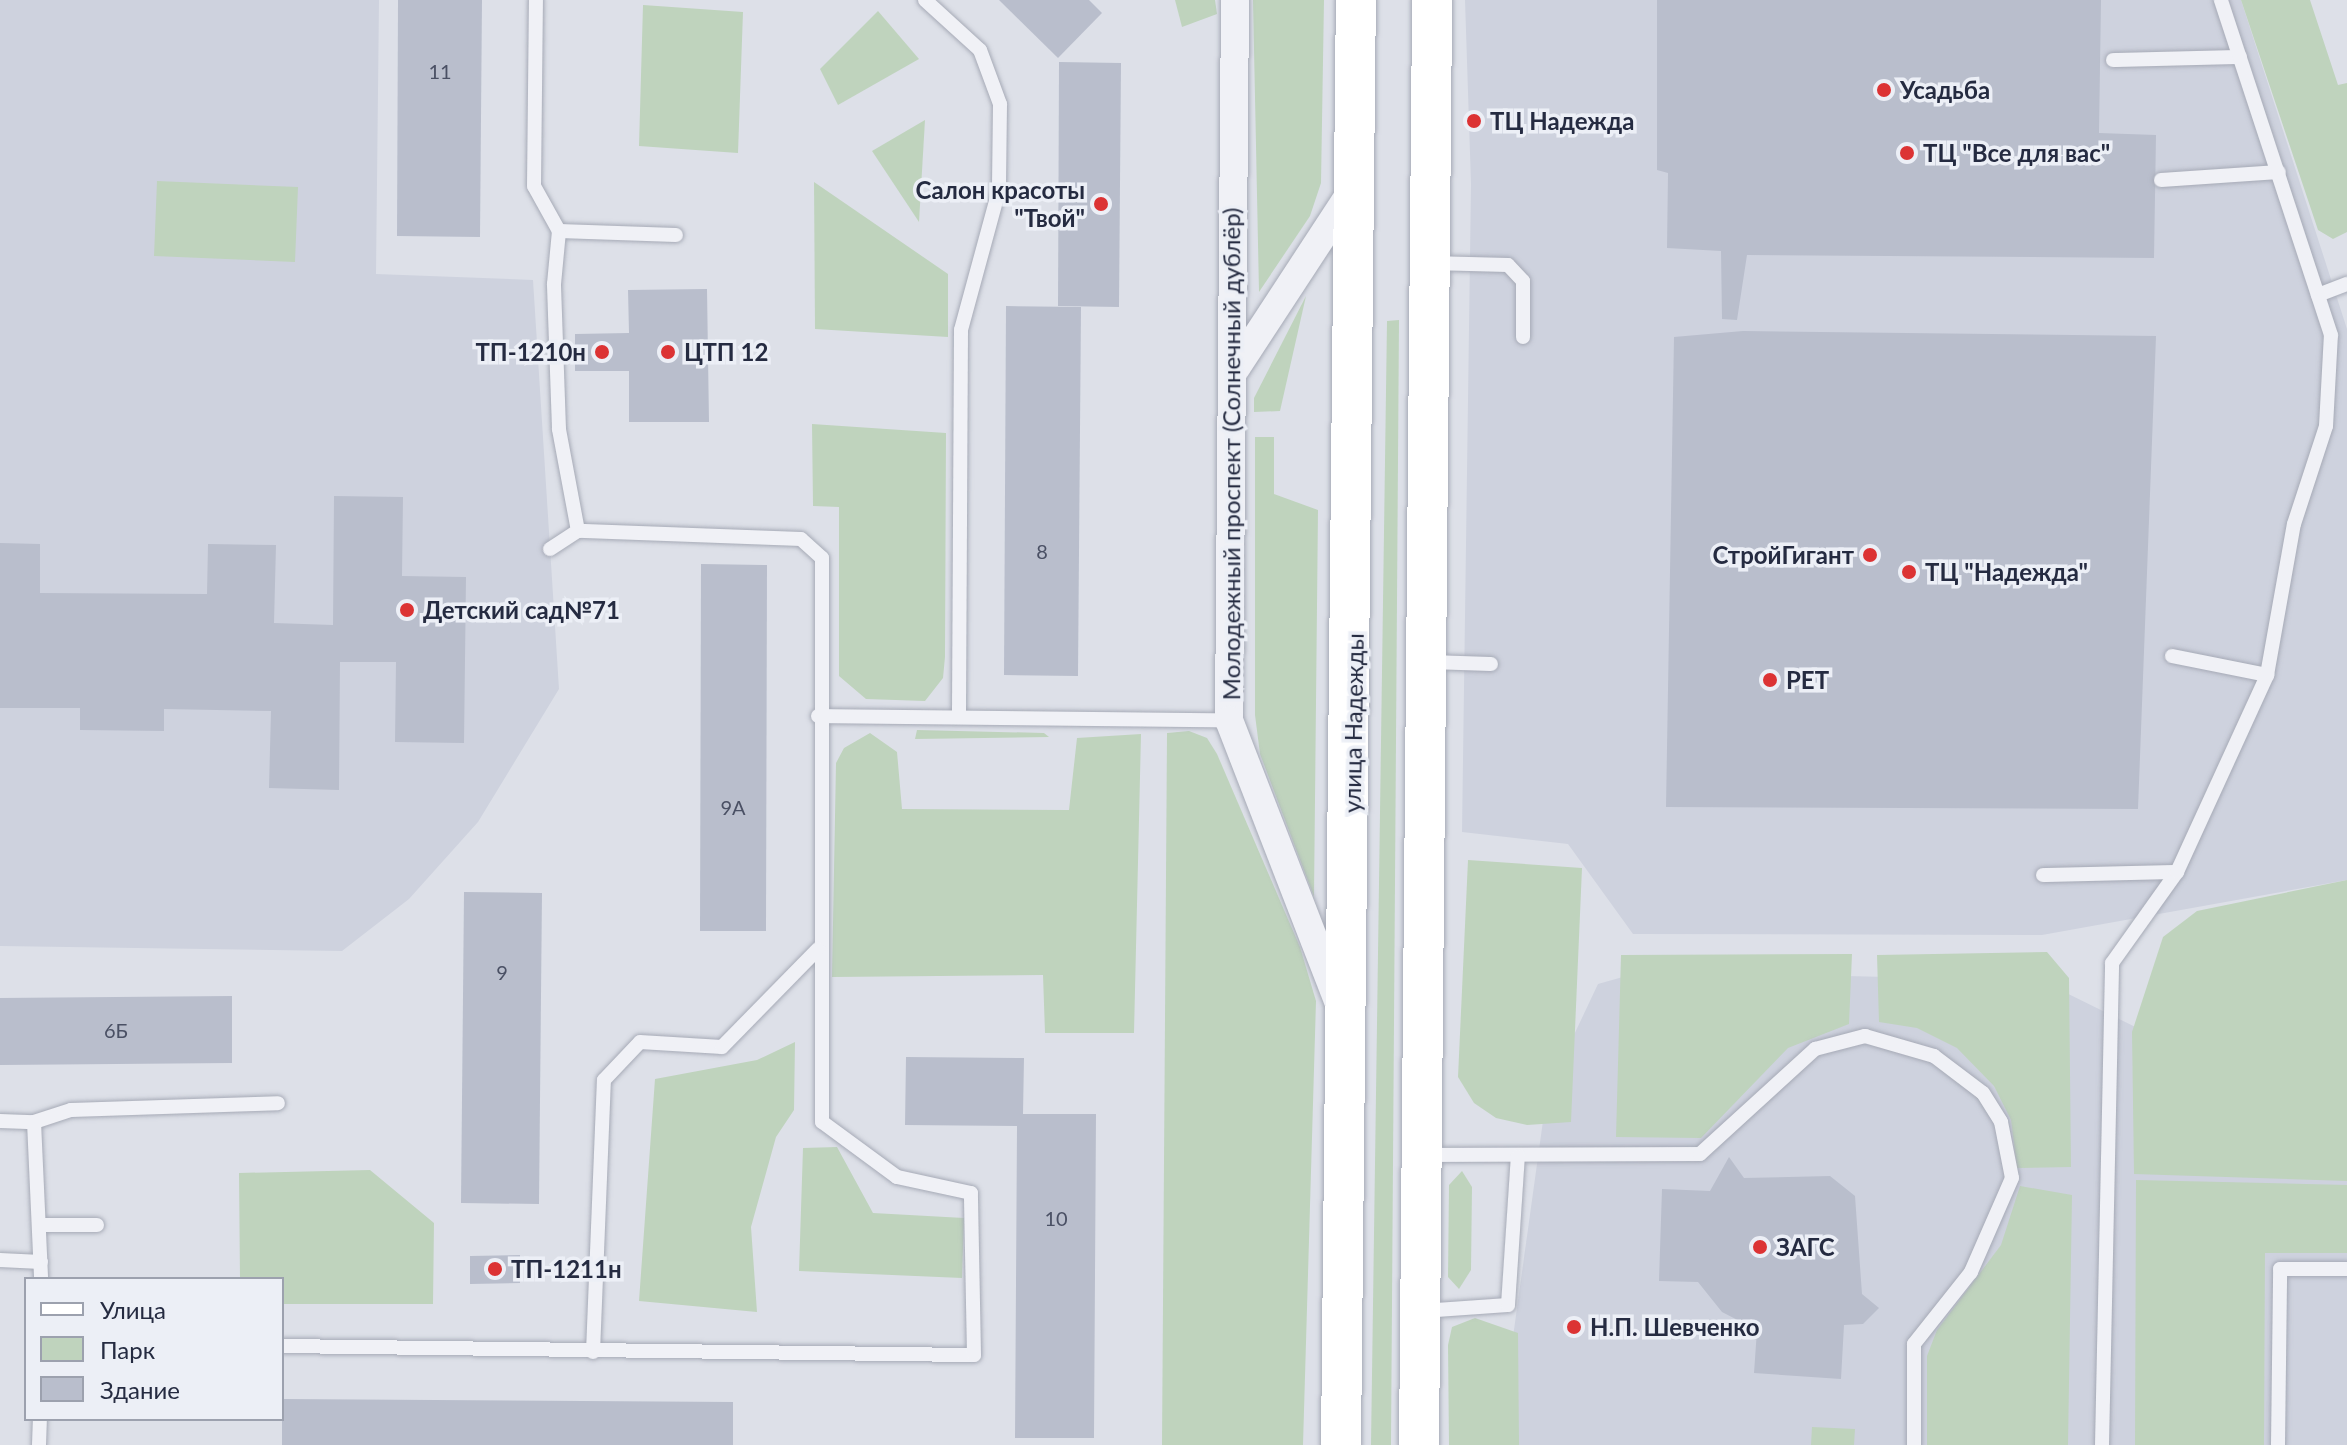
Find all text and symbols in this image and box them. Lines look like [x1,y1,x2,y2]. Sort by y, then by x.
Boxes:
house number: 11 [428,59,452,83]
place label: Усадьба [1900,76,1990,104]
marker: Усадьба [1875,81,1893,99]
place label: ТЦ Надежда [1490,107,1634,135]
marker: ТЦ Надежда [1465,112,1483,130]
place label: ТЦ "Все для вас" [1923,139,2110,167]
marker: ТЦ "Все для вас" [1898,144,1916,162]
place label: Салон красоты "Твой" [916,176,1085,232]
marker: Салон красоты "Твой" [1092,195,1110,213]
street label: Молодежный проспект (Солнечный дублёр) [1217,208,1245,700]
place label: ТП-1210н [475,338,586,366]
place label: ЦТП 12 [684,338,768,366]
marker: ТП-1210н [593,343,611,361]
marker: ЦТП 12 [659,343,677,361]
house number: 8 [1036,539,1048,563]
place label: СтройГигант [1713,541,1854,569]
marker: СтройГигант [1861,546,1879,564]
place label: ТЦ "Надежда" [1925,558,2088,586]
marker: ТЦ "Надежда" [1900,563,1918,581]
place label: Детский сад№71 [423,596,620,624]
marker: Детский сад№71 [398,601,416,619]
street label: улица Надежды [1337,633,1369,813]
place label: РЕТ [1786,666,1829,694]
marker: РЕТ [1761,671,1779,689]
house number: 9А [720,795,746,819]
house number: 9 [496,960,508,984]
house number: 6Б [104,1018,128,1042]
house number: 10 [1044,1206,1068,1230]
place label: ЗАГС [1776,1233,1835,1261]
marker: ЗАГС [1751,1238,1769,1256]
place label: ТП-1211н [511,1255,622,1283]
marker: ТП-1211н [486,1260,504,1278]
legend [24,1277,284,1421]
text: Улица [100,1295,166,1324]
place label: Н.П. Шевченко [1590,1313,1760,1341]
marker: Н.П. Шевченко [1565,1318,1583,1336]
text: Парк [100,1335,155,1364]
text: Здание [100,1375,180,1404]

